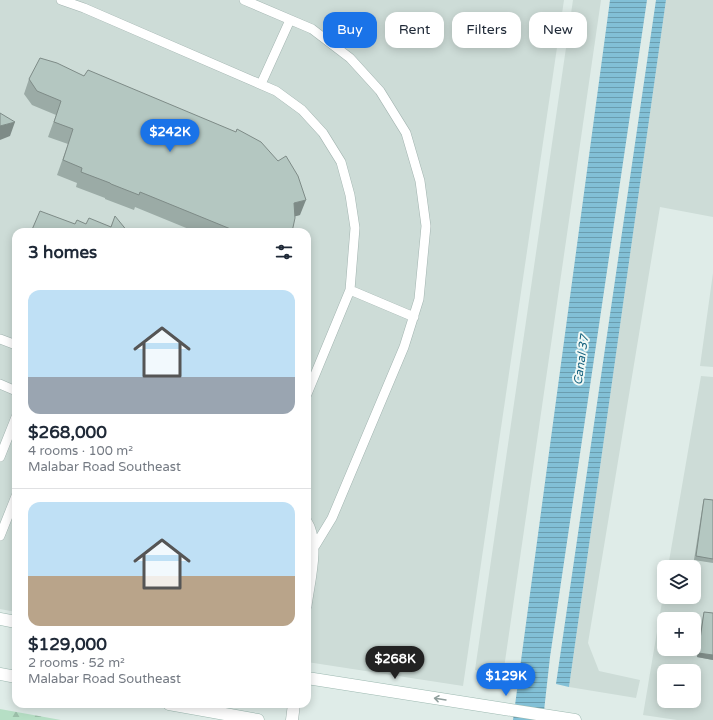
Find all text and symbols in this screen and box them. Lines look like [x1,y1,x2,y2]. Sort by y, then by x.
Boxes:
chip: Buy [323,12,377,48]
chip: Rent [385,12,444,48]
chip: Filters [452,12,521,48]
chip: New [529,12,587,48]
pin: $242K [142,119,198,153]
text: $242K [149,124,191,140]
icon: filters [273,241,295,263]
text: 3 homes [28,242,97,263]
icon: home [126,316,198,388]
water label: Canal 37 [571,333,592,386]
text: $268,000 [28,422,107,443]
text: 4 rooms · 100 m² [28,443,133,459]
text: Malabar Road Southeast [28,459,181,475]
icon: home [126,528,198,600]
map controls [657,560,701,708]
button: layers [657,560,701,604]
button: + [657,612,701,656]
text: $129,000 [28,634,107,655]
pin: $268K [367,646,423,680]
text: $268K [374,651,416,667]
text: 2 rooms · 52 m² [28,655,125,671]
pin: $129K [478,663,534,697]
button: − [657,664,701,708]
text: $129K [485,668,527,684]
text: Malabar Road Southeast [28,671,181,687]
one-way arrow [434,695,447,703]

